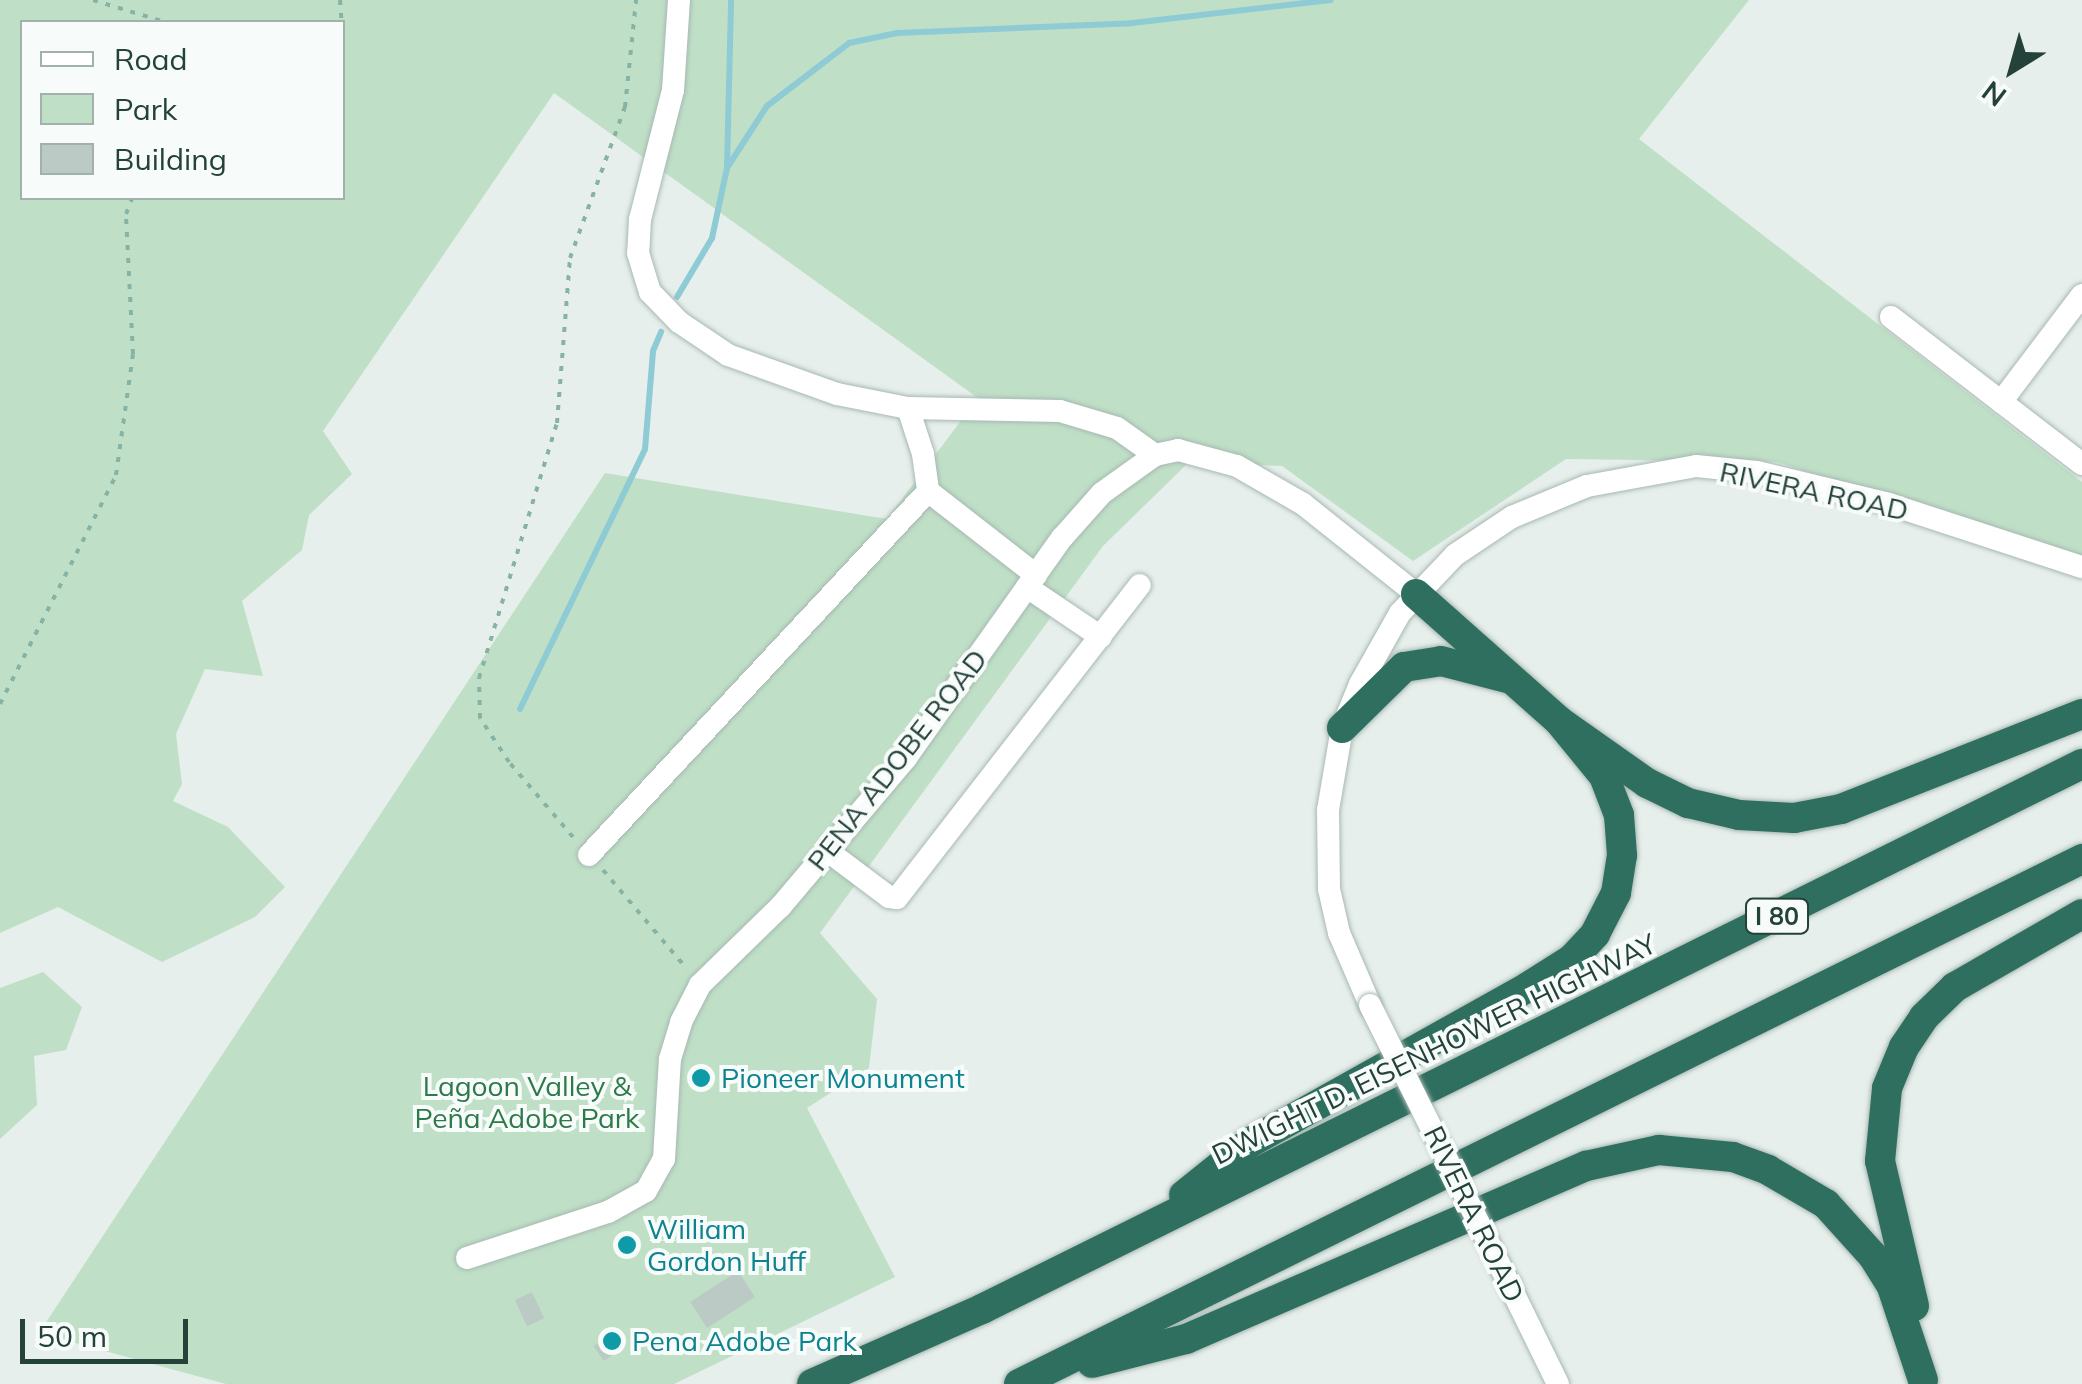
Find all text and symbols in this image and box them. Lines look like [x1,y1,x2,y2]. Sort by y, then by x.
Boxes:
legend [20,20,345,200]
north arrow [1962,20,2062,120]
text: Road [114,40,188,78]
text: N [1975,74,2013,115]
text: Park [114,90,177,128]
text: Building [114,140,227,178]
street label: RIVERA ROAD [1717,455,1911,527]
street label: PENA ADOBE ROAD [800,643,994,877]
road number: I 80 [1744,896,1810,936]
street label: DWIGHT D. EISENHOWER HIGHWAY [1206,927,1662,1171]
place label: Pioneer Monument [721,1061,965,1095]
marker: Pioneer Monument [690,1067,712,1089]
park label: Lagoon Valley & Peña Adobe Park [415,1069,639,1135]
street label: RIVERA ROAD [1417,1121,1531,1307]
place label: William Gordon Huff [647,1212,806,1278]
marker: William Gordon Huff [616,1234,638,1256]
scale bar [25,1299,192,1361]
text: 50 m [37,1317,107,1355]
place label: Pena Adobe Park [632,1324,857,1358]
marker: Pena Adobe Park [601,1330,623,1352]

